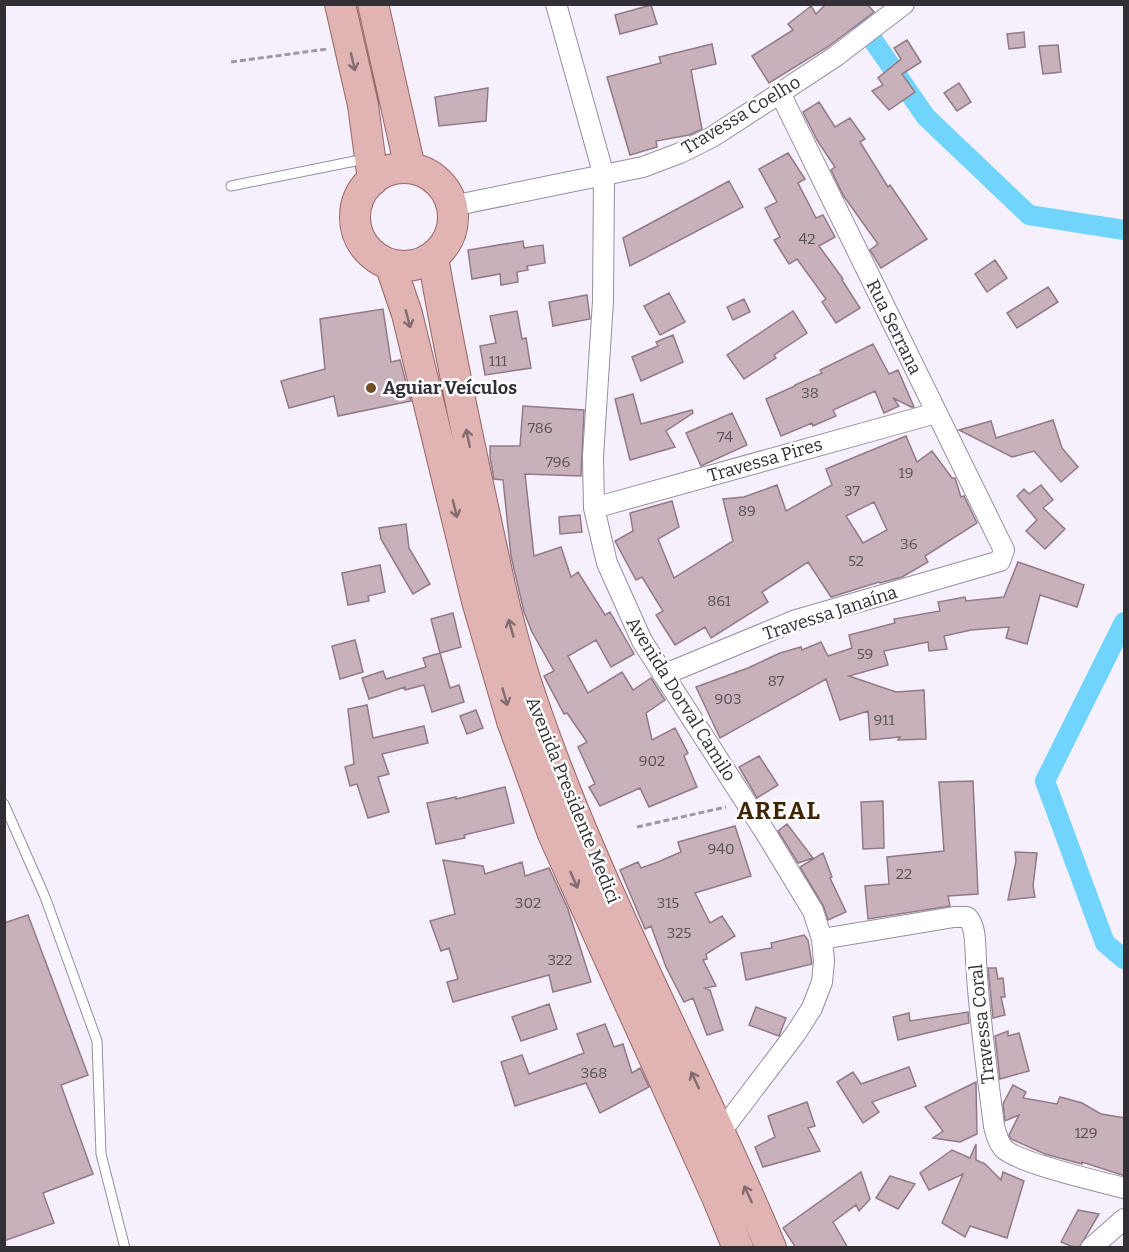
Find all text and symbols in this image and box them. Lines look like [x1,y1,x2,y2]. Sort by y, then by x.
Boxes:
one-way arrow [348,52,360,71]
street label: Travessa Coelho [678,71,804,159]
house number: 42 [799,230,815,248]
street label: Rua Serrana [862,276,926,378]
one-way arrow [403,310,415,329]
house number: 111 [489,352,507,370]
place label: Aguiar Veículos [383,377,517,399]
marker: Aguiar Veículos [364,381,378,395]
house number: 38 [801,384,819,402]
house number: 786 [527,419,553,437]
house number: 74 [717,428,733,446]
one-way arrow [461,429,473,448]
street label: Travessa Pires [705,433,825,487]
house number: 796 [546,453,571,471]
house number: 19 [899,464,913,482]
house number: 37 [844,482,861,500]
one-way arrow [449,499,461,518]
house number: 89 [738,502,756,520]
house number: 36 [900,535,918,553]
house number: 52 [848,552,864,570]
street label: Travessa Janaína [760,581,900,645]
house number: 861 [707,592,731,610]
street label: Avenida Dorval Camilo [621,613,741,785]
one-way arrow [505,619,516,638]
house number: 59 [857,645,873,663]
house number: 87 [768,672,785,690]
one-way arrow [500,687,511,706]
house number: 903 [715,690,741,708]
street label: Avenida Presidente Medici [521,693,625,907]
house number: 911 [874,711,894,729]
house number: 902 [639,752,665,770]
district label: AREAL [737,797,821,825]
house number: 940 [707,840,735,858]
house number: 22 [896,865,912,883]
one-way arrow [568,870,580,888]
house number: 302 [515,894,541,912]
house number: 315 [657,894,679,912]
house number: 325 [667,924,691,942]
house number: 322 [548,951,572,969]
street label: Travessa Coral [965,963,999,1085]
house number: 368 [581,1064,607,1082]
one-way arrow [689,1072,701,1090]
house number: 129 [1074,1124,1098,1142]
one-way arrow [742,1185,754,1203]

